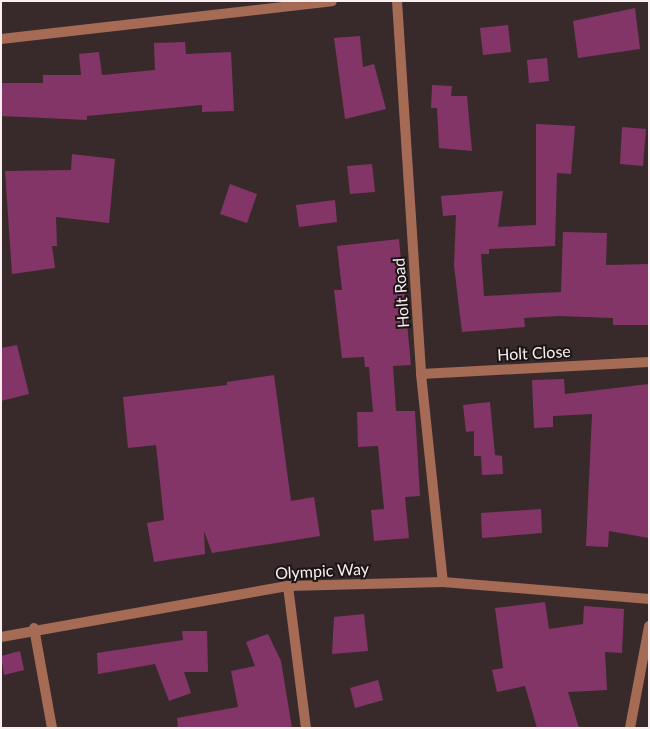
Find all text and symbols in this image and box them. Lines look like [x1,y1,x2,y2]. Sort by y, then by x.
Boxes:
street label: Holt Road [389,257,413,329]
street label: Holt Close [497,341,571,365]
street label: Olympic Way [275,559,369,583]

